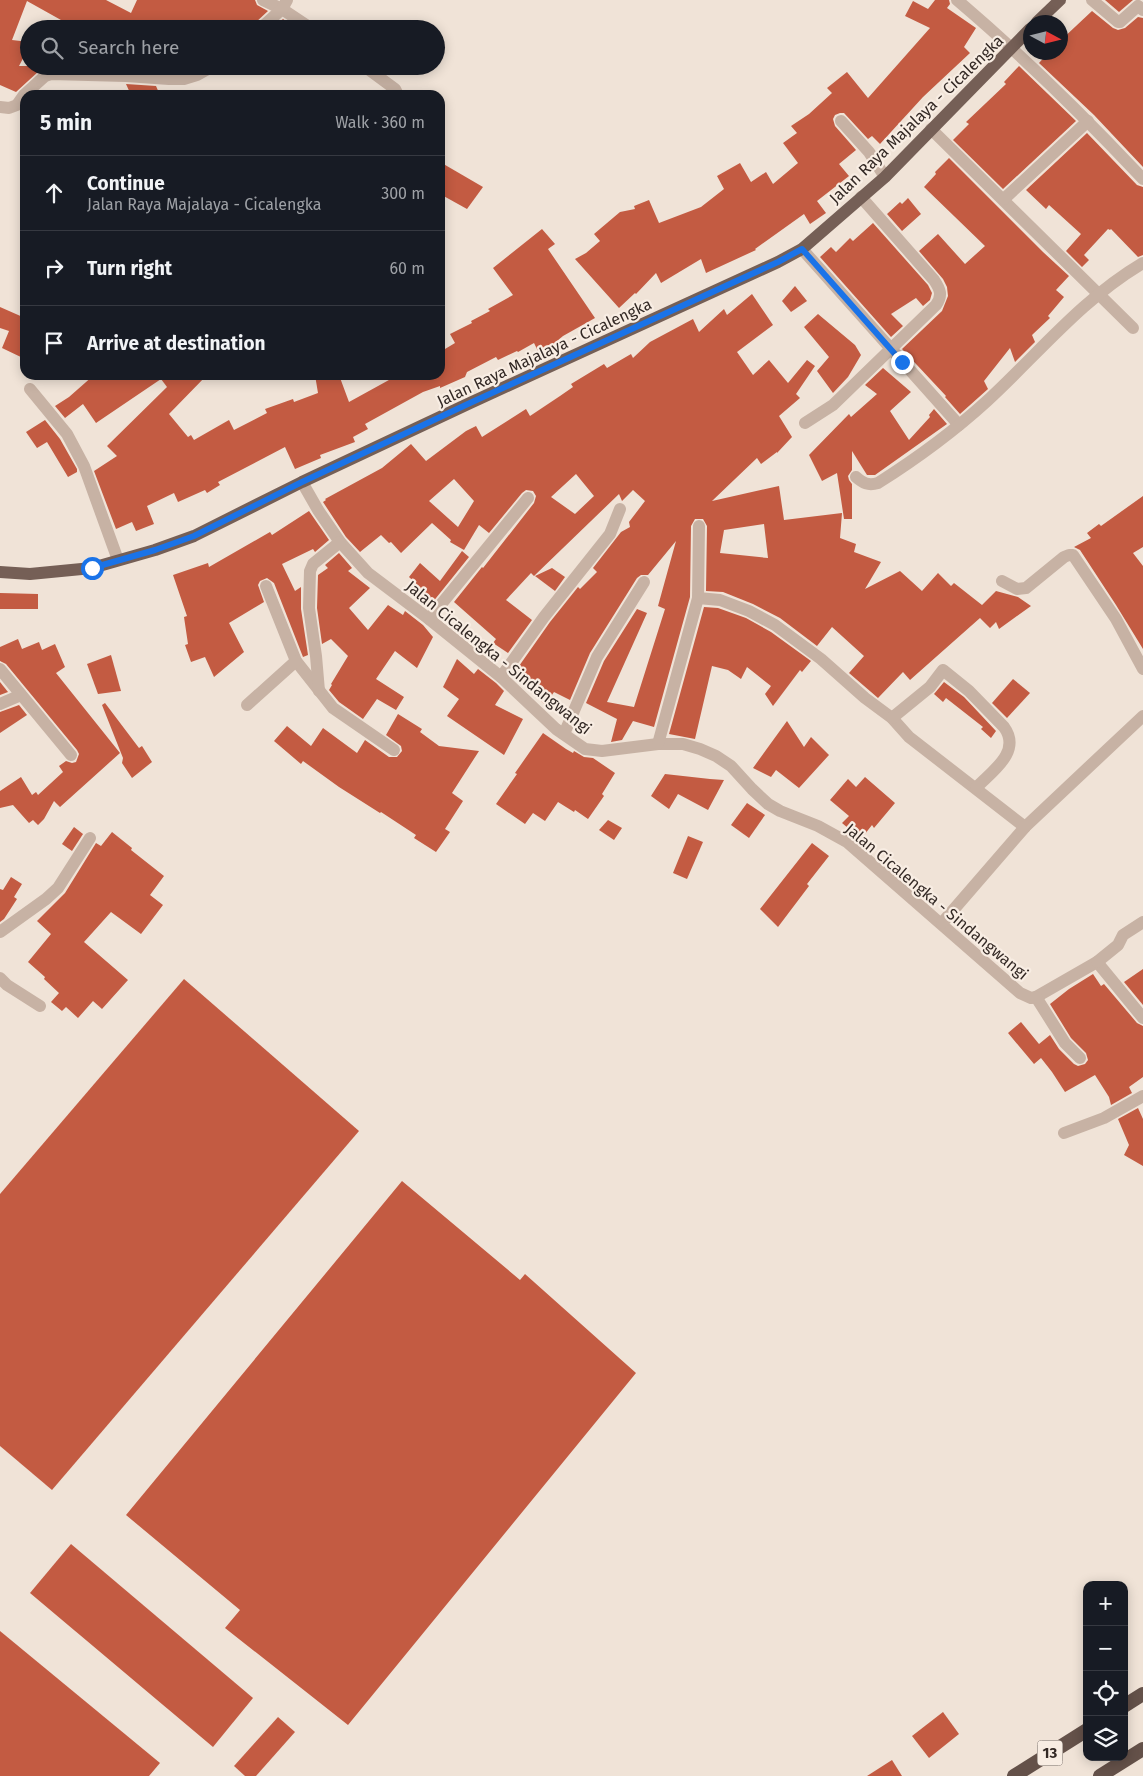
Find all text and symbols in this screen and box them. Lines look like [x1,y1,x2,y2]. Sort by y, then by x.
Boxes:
north arrow [1023,15,1068,60]
search box [20,20,445,75]
street label: Jalan Raya Majalaya - Cicalengka [825,31,1007,208]
icon: search [38,34,66,62]
text: Search here [78,36,179,59]
text: 5 min [40,110,92,136]
text: Walk · 360 m [335,113,425,132]
text: Continue [87,172,165,195]
icon: ahead [40,179,68,207]
text: 300 m [381,184,425,203]
text: Jalan Raya Majalaya - Cicalengka [87,195,321,214]
icon: right [40,254,68,282]
text: Turn right [87,257,172,280]
text: 60 m [390,259,425,278]
street label: Jalan Raya Majalaya - Cicalengka [434,294,654,411]
icon: arrive [40,329,68,357]
text: Arrive at destination [87,332,266,355]
route end [891,351,914,374]
route start [81,557,104,580]
street label: Jalan Cicalengka - Sindangwangi [402,577,595,738]
street label: Jalan Cicalengka - Sindangwangi [841,819,1032,984]
map controls [1083,1581,1128,1761]
button: + [1083,1581,1128,1626]
button: − [1083,1626,1128,1671]
button: locate [1083,1671,1128,1716]
button: layers [1083,1716,1128,1761]
road number: 13 [1038,1740,1062,1766]

